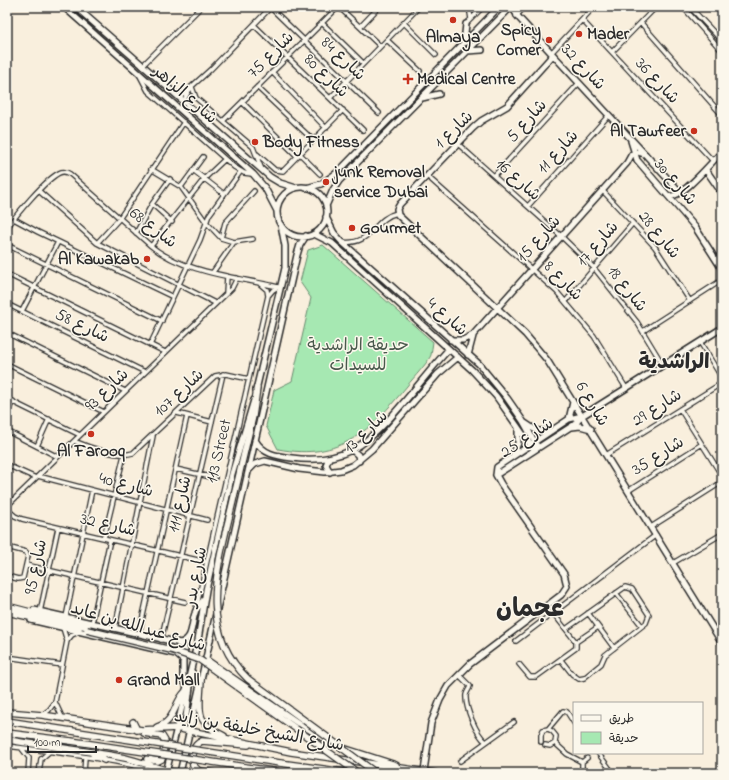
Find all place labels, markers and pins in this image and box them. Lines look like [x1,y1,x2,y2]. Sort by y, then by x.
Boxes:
marker: Almaya [448,15,458,25]
place label: Spicy Corner [496,18,542,63]
place label: Mader [587,22,630,47]
place label: Almaya [426,25,480,52]
marker: Mader [574,29,584,39]
marker: Spicy Corner [544,35,554,45]
place label: Medical Centre [417,67,517,92]
marker: Medical Centre [402,73,414,85]
place label: Al Tawfeer [610,119,687,144]
marker: Al Tawfeer [689,126,699,136]
place label: Body Fitness [262,130,360,157]
marker: Body Fitness [250,137,260,147]
place label: junk Removal service Dubai [331,160,428,205]
marker: junk Removal service Dubai [321,177,331,187]
place label: Gourmet [360,216,421,241]
marker: Gourmet [347,223,357,233]
place label: Al Kawakab [58,247,139,272]
marker: Al Kawakab [142,254,152,264]
marker: Al Farooq [86,429,96,439]
place label: Al Farooq [57,439,126,464]
place label: Grand Mall [127,668,200,693]
marker: Grand Mall [114,675,124,685]

